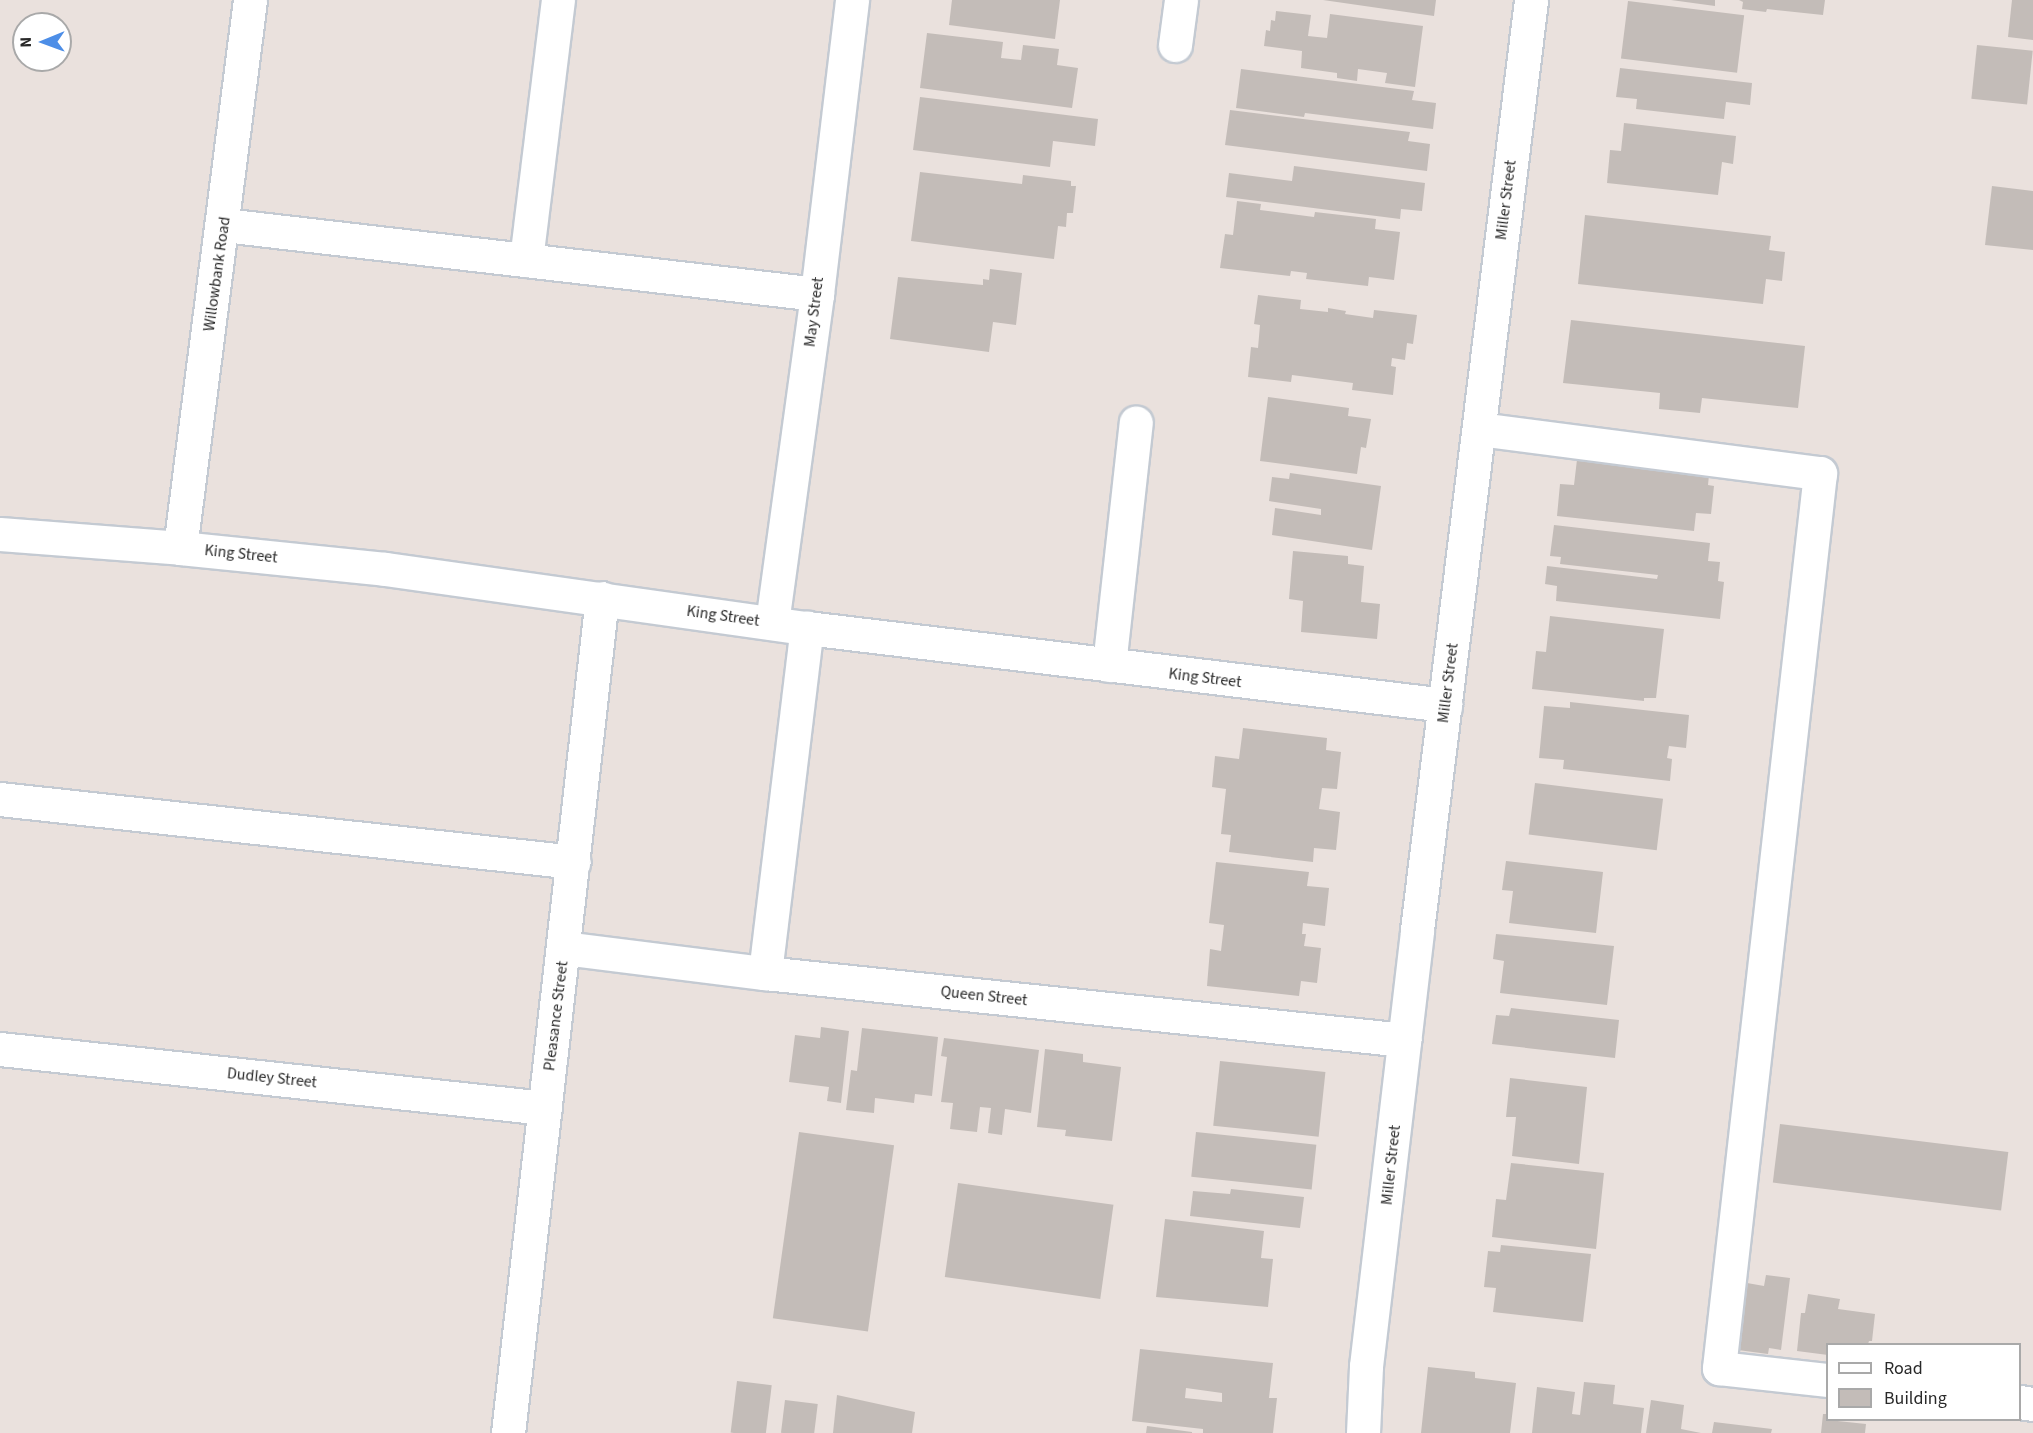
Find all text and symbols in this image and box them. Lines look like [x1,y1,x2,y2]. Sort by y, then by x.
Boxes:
north arrow [12,12,72,72]
text: N [15,37,37,48]
street label: Miller Street [1492,159,1520,241]
street label: Willowbank Road [199,215,235,333]
street label: May Street [800,276,828,348]
street label: King Street [204,541,278,567]
street label: King Street [685,601,761,631]
street label: Miller Street [1434,642,1462,724]
street label: King Street [1167,664,1243,692]
street label: Pleasance Street [540,960,572,1072]
street label: Queen Street [940,982,1028,1010]
street label: Dudley Street [226,1064,318,1092]
street label: Miller Street [1377,1124,1405,1206]
legend [1826,1343,2021,1421]
text: Road [1884,1356,1923,1381]
text: Building [1884,1386,1947,1411]

